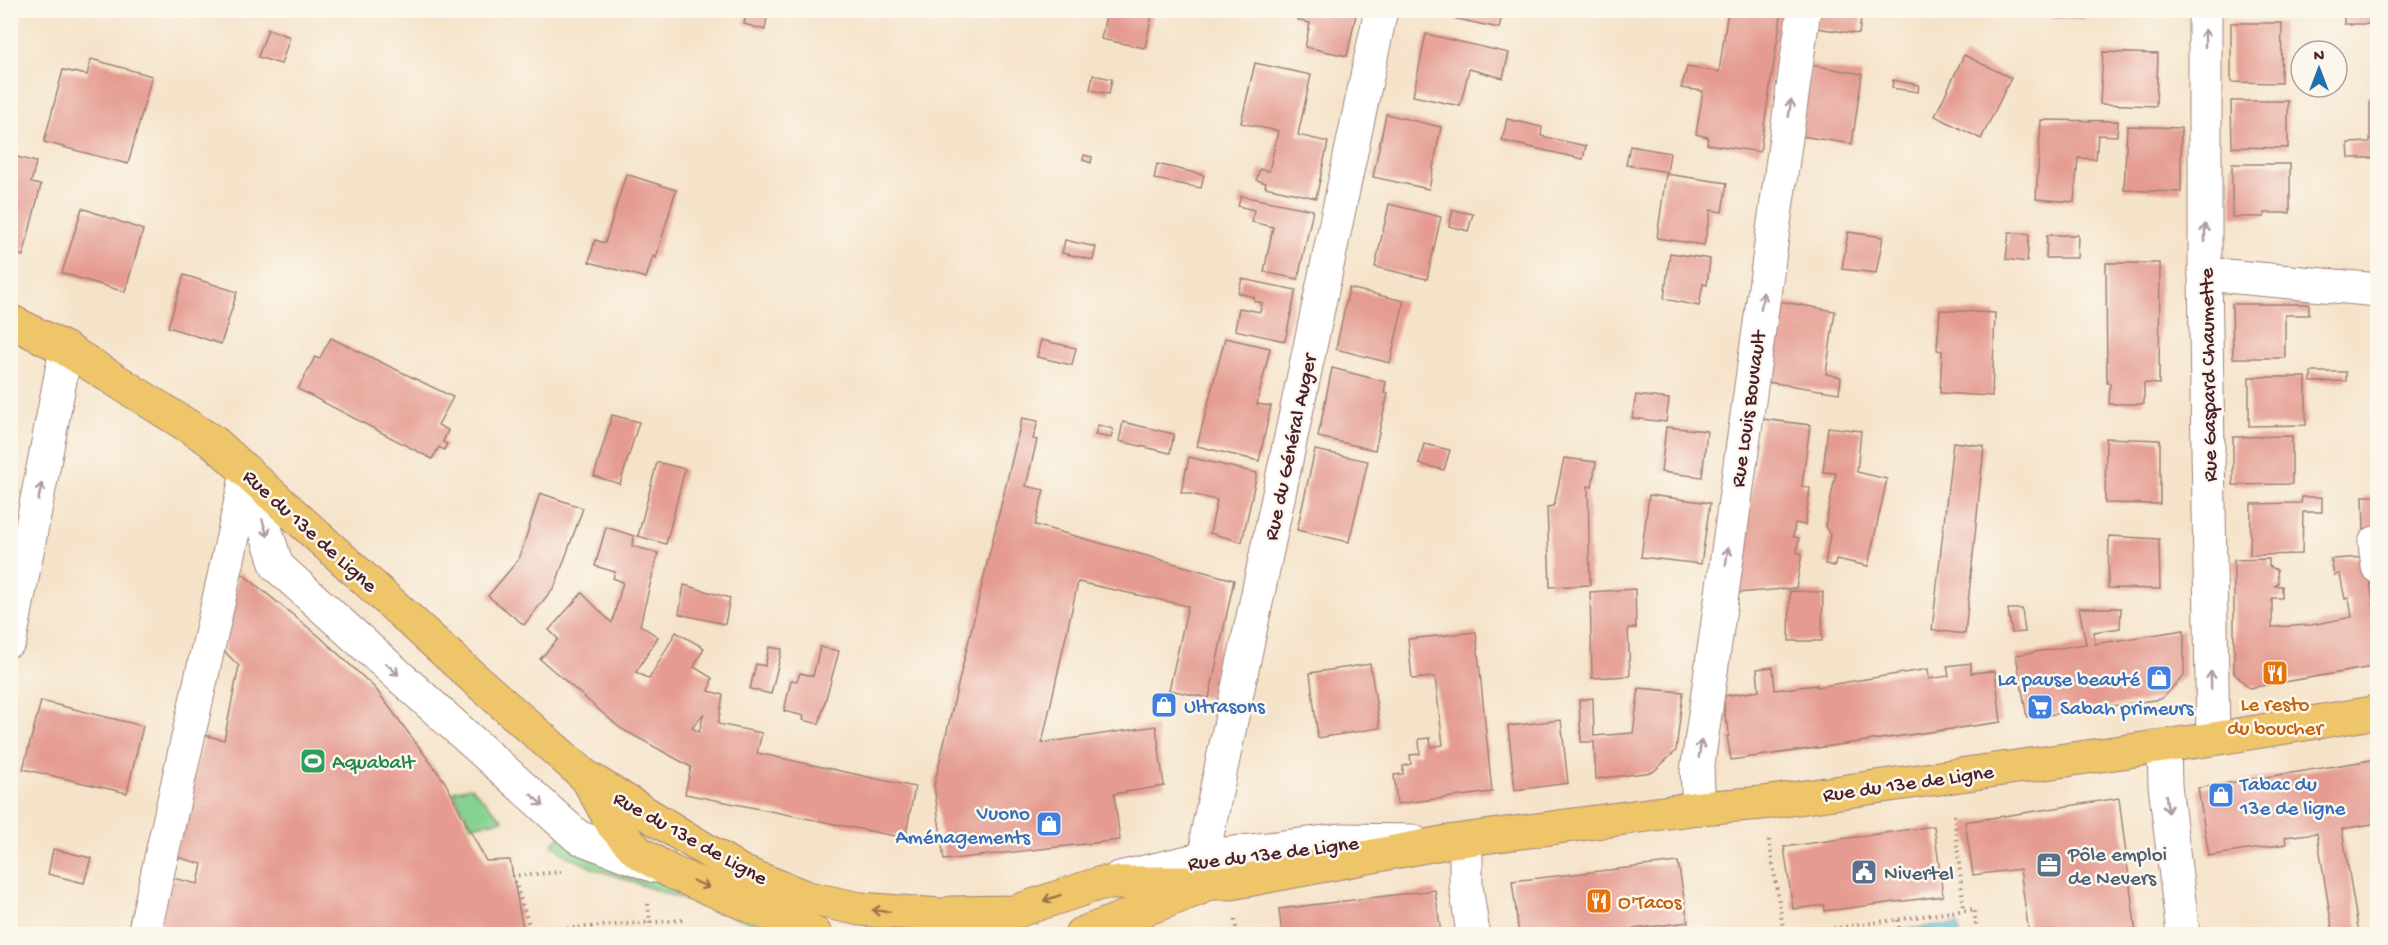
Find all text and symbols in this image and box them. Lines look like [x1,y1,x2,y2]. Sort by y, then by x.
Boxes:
one-way arrow [2199,29,2211,49]
north arrow [2289,39,2349,99]
text: N [2314,48,2325,67]
one-way arrow [1785,98,1796,118]
one-way arrow [2199,224,2211,244]
street label: Rue Gaspard Chaumette [2196,267,2225,482]
one-way arrow [1757,291,1768,311]
street label: Rue Louis Bouvault [1727,327,1774,489]
street label: Rue du Général Auger [1260,351,1325,543]
street label: Rue du 13e de Ligne [236,466,382,600]
one-way arrow [34,483,45,502]
one-way arrow [260,518,271,537]
one-way arrow [1721,547,1732,567]
restaurant icon: Le resto du boucher [2260,658,2290,688]
one-way arrow [384,662,399,676]
shop icon: La pause beauté [2144,663,2174,693]
place label: La pause beauté [1997,669,2141,694]
one-way arrow [2205,671,2217,691]
shop icon: Ultrasons [1149,690,1179,720]
supermarket icon: Sabah primeurs [2025,692,2055,722]
place label: Le resto du boucher [2227,694,2324,743]
place label: Ultrasons [1184,696,1266,721]
place label: Sabah primeurs [2060,698,2195,723]
one-way arrow [1695,740,1706,760]
sports icon: Aquabalt [298,746,328,776]
place label: Aquabalt [332,752,417,777]
street label: Rue du 13e de Ligne [1822,761,1997,810]
place label: Tabac du 13e de ligne [2239,774,2346,823]
shop icon: Tabac du 13e de ligne [2206,780,2236,810]
street label: Rue du 13e de Ligne [608,787,772,893]
one-way arrow [529,793,544,807]
one-way arrow [2162,794,2173,813]
place label: Vuono Aménagements [895,803,1031,852]
shop icon: Vuono Aménagements [1034,809,1064,839]
street label: Rue du 13e de Ligne [1186,832,1362,878]
place label: Pôle emploi de Nevers [2067,844,2167,893]
office icon: Pôle emploi de Nevers [2034,850,2064,880]
public building icon: Nivertel [1849,857,1879,887]
place label: Nivertel [1884,863,1954,888]
one-way arrow [691,879,709,890]
restaurant icon: O'Tacos [1584,886,1614,916]
place label: O'Tacos [1618,892,1683,917]
one-way arrow [1043,893,1062,904]
one-way arrow [872,905,892,916]

